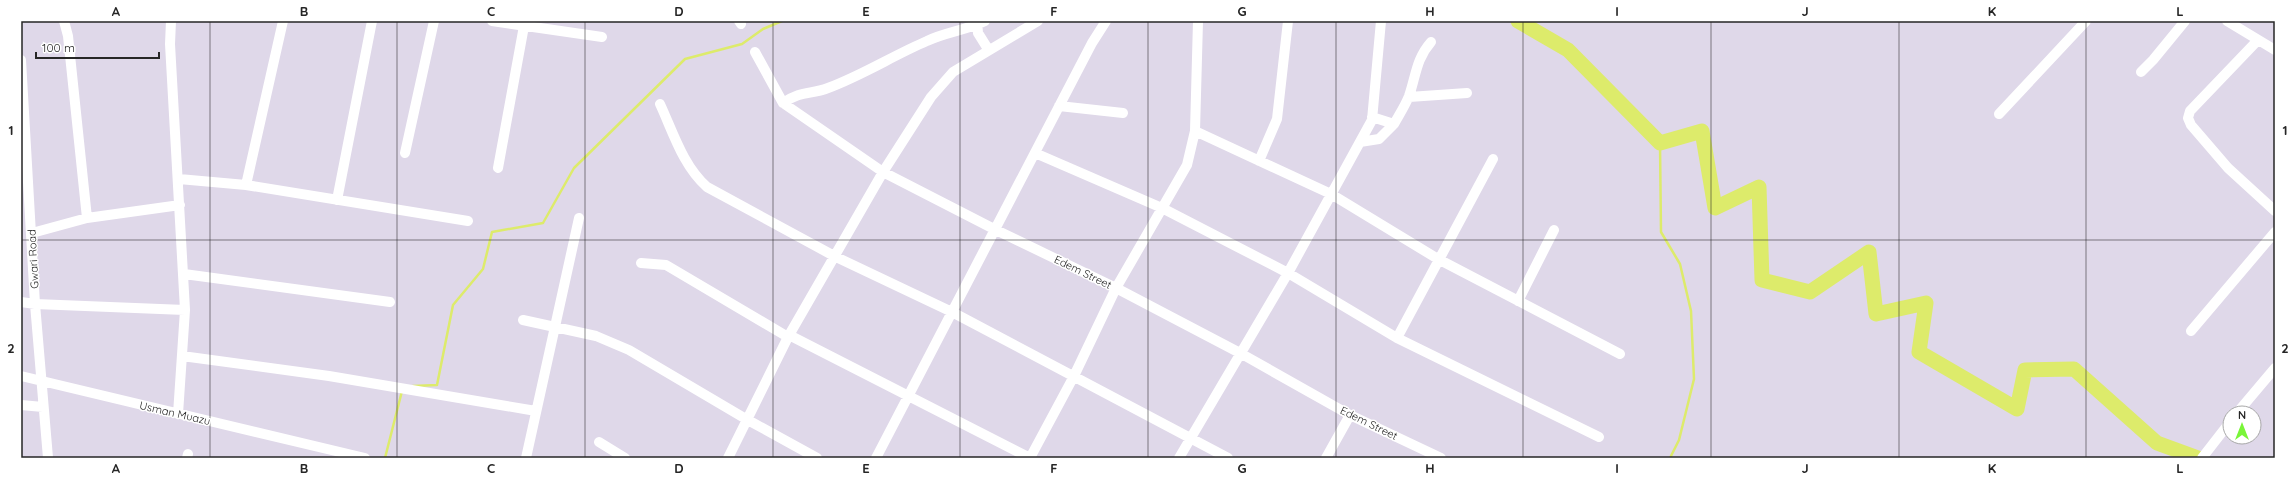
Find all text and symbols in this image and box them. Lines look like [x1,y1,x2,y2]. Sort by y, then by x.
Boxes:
text: A [112,3,121,19]
text: B [300,3,308,19]
text: C [487,3,495,19]
text: D [674,3,684,19]
text: E [862,3,870,19]
text: F [1050,3,1058,19]
text: G [1237,3,1247,19]
text: H [1425,3,1435,19]
text: I [1615,3,1619,19]
text: J [1801,3,1809,19]
text: K [1988,3,1997,19]
text: L [2176,3,2184,19]
scale bar [36,34,159,60]
text: 100 m [42,40,75,55]
text: 1 [8,122,14,138]
text: 1 [2282,122,2288,138]
street label: Gwari Road [24,229,42,289]
street label: Edem Street [1052,252,1114,292]
text: 2 [7,340,15,356]
text: 2 [2281,340,2289,356]
street label: Usman Muazu [138,398,212,428]
street label: Edem Street [1338,403,1400,443]
north arrow [2222,405,2262,445]
text: N [2238,408,2246,422]
text: A [112,460,121,476]
text: B [300,460,308,476]
text: C [487,460,495,476]
text: D [674,460,684,476]
text: E [862,460,870,476]
text: F [1050,460,1058,476]
text: G [1237,460,1247,476]
text: H [1425,460,1435,476]
text: I [1615,460,1619,476]
text: J [1801,460,1809,476]
text: K [1988,460,1997,476]
text: L [2176,460,2184,476]

